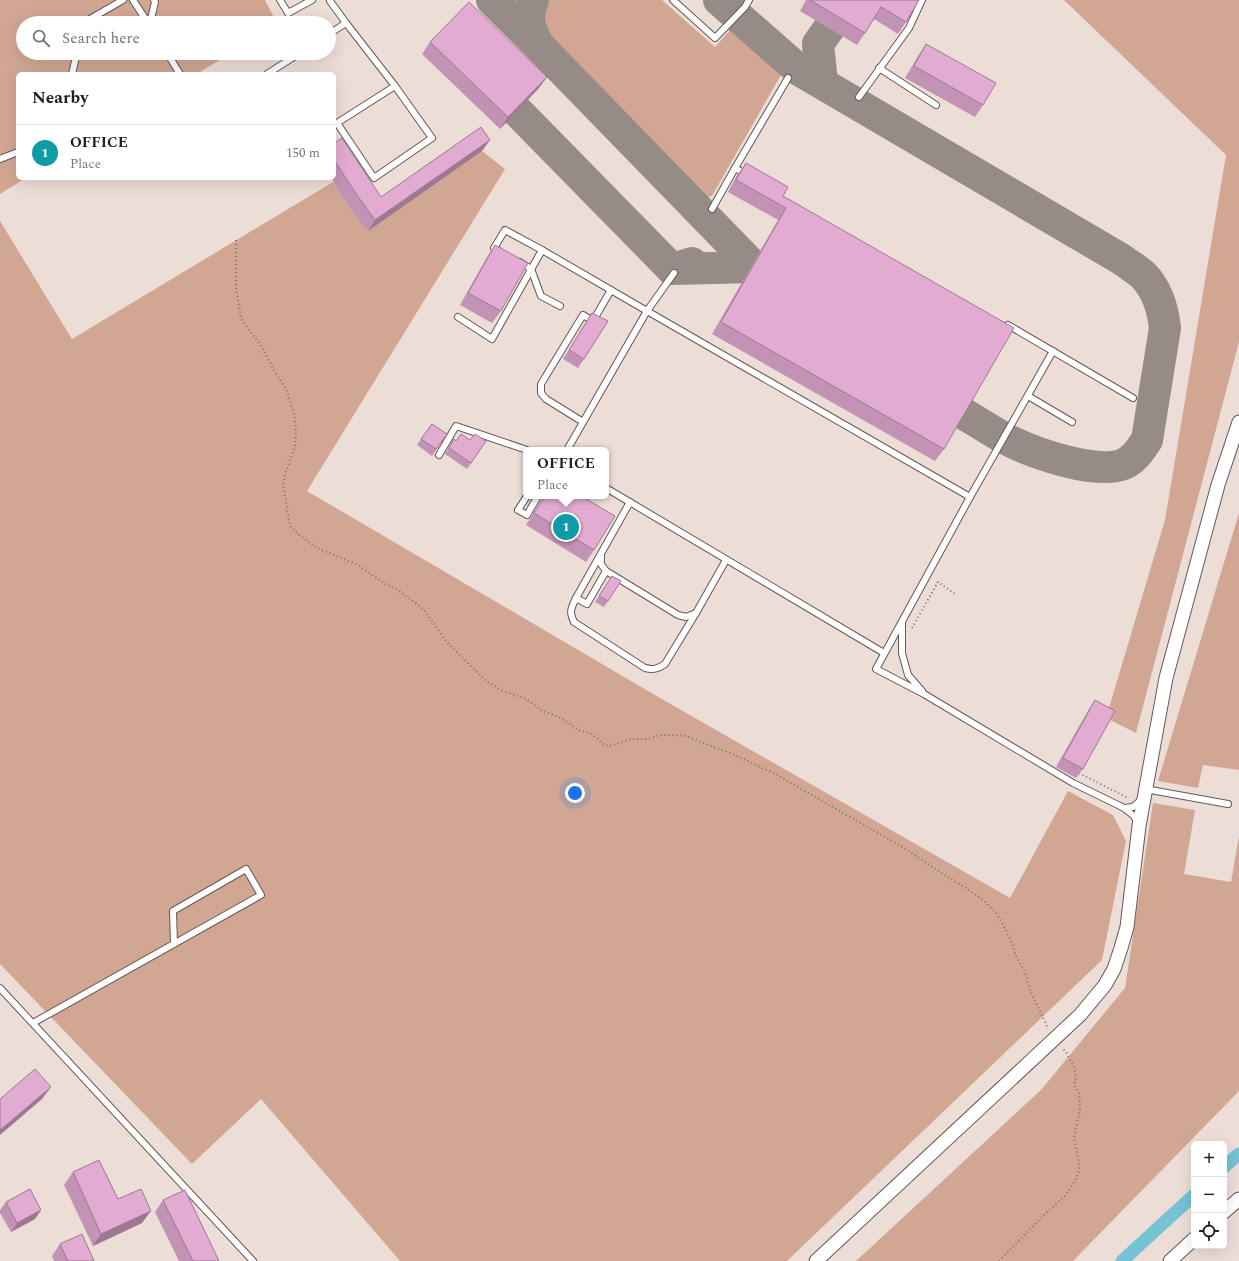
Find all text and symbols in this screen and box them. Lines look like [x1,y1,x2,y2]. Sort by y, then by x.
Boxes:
search box [16,16,336,60]
icon: search [30,27,52,49]
text: Search here [62,27,140,50]
text: Nearby [32,85,88,111]
text: OFFICE [70,131,128,154]
text: 1 [41,143,49,163]
text: 150 m [286,143,320,163]
text: Place [70,154,101,174]
popup [523,447,609,499]
text: OFFICE [537,452,595,475]
text: Place [537,475,568,495]
pin: 1 [553,512,579,542]
your location [565,783,585,803]
map controls [1191,1141,1227,1249]
button: + [1191,1141,1227,1177]
button: − [1191,1177,1227,1213]
button: locate [1191,1213,1227,1249]

